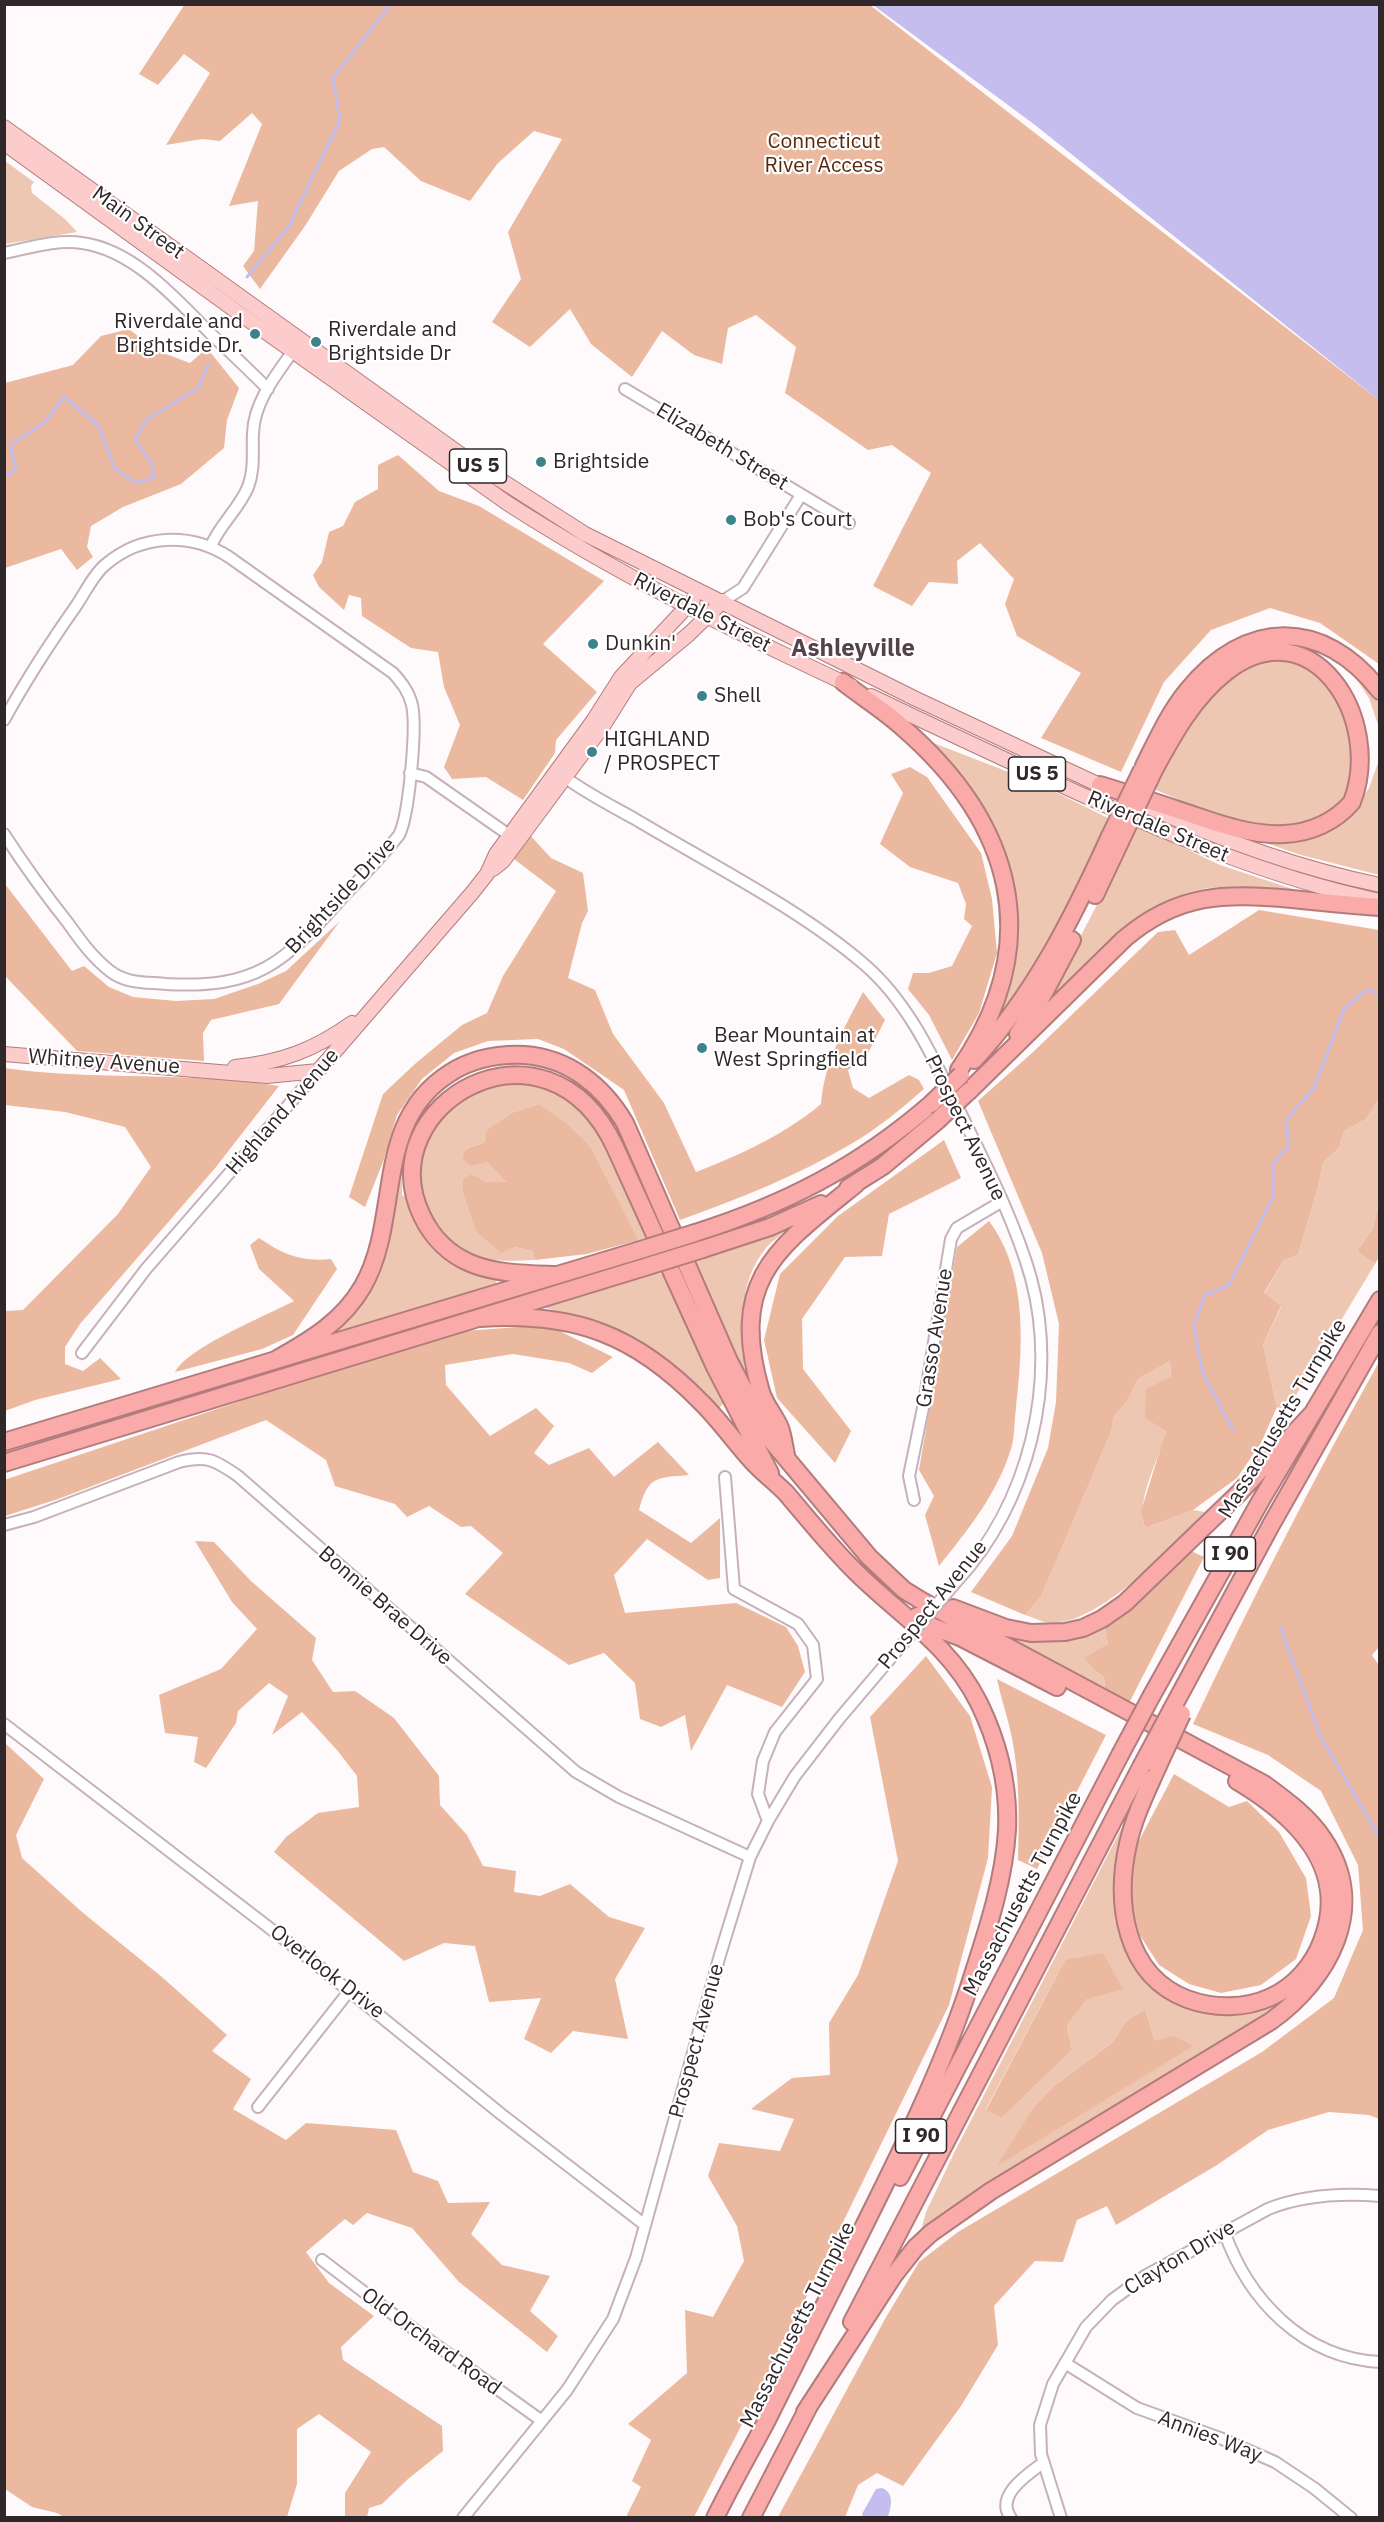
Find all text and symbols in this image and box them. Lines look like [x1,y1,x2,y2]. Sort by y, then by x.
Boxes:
park label: Connecticut River Access [764,129,884,179]
street label: Main Street [87,181,189,265]
place label: Riverdale and Brightside Dr. [114,309,243,359]
place label: Riverdale and Brightside Dr [328,317,457,367]
marker: Riverdale and Brightside Dr. [248,327,262,341]
marker: Riverdale and Brightside Dr [309,335,323,349]
street label: Elizabeth Street [651,398,793,496]
road number: US 5 [450,449,506,483]
place label: Brightside [553,449,649,475]
marker: Brightside [534,455,548,469]
place label: Bob's Court [743,507,852,533]
marker: Bob's Court [724,513,738,527]
street label: Riverdale Street [629,567,775,659]
place label: Dunkin' [605,631,676,657]
district label: Ashleyville [791,635,915,663]
marker: Dunkin' [586,637,600,651]
place label: Shell [714,683,761,709]
marker: Shell [695,689,709,703]
place label: HIGHLAND / PROSPECT [604,727,720,777]
marker: HIGHLAND / PROSPECT [585,745,599,759]
road number: US 5 [1008,757,1066,791]
street label: Riverdale Street [1084,786,1232,868]
street label: Brightside Drive [281,833,401,959]
place label: Bear Mountain at West Springfield [714,1023,875,1073]
marker: Bear Mountain at West Springfield [695,1041,709,1055]
street label: Whitney Avenue [27,1044,181,1080]
street label: Highland Avenue [221,1044,345,1180]
street label: Prospect Avenue [919,1051,1011,1205]
street label: Grasso Avenue [912,1267,958,1409]
street label: Massachusetts Turnpike [1214,1315,1352,1523]
street label: Prospect Avenue [873,1535,993,1675]
road number: I 90 [1204,1537,1256,1571]
street label: Bonnie Brae Drive [313,1541,457,1671]
street label: Massachusetts Turnpike [958,1787,1088,2001]
street label: Overlook Drive [265,1920,389,2024]
street label: Prospect Avenue [664,1961,730,2121]
road number: I 90 [896,2119,946,2153]
street label: Clayton Drive [1120,2215,1240,2301]
street label: Massachusetts Turnpike [735,2218,861,2432]
street label: Old Orchard Road [356,2283,506,2401]
street label: Annies Way [1154,2406,1266,2468]

